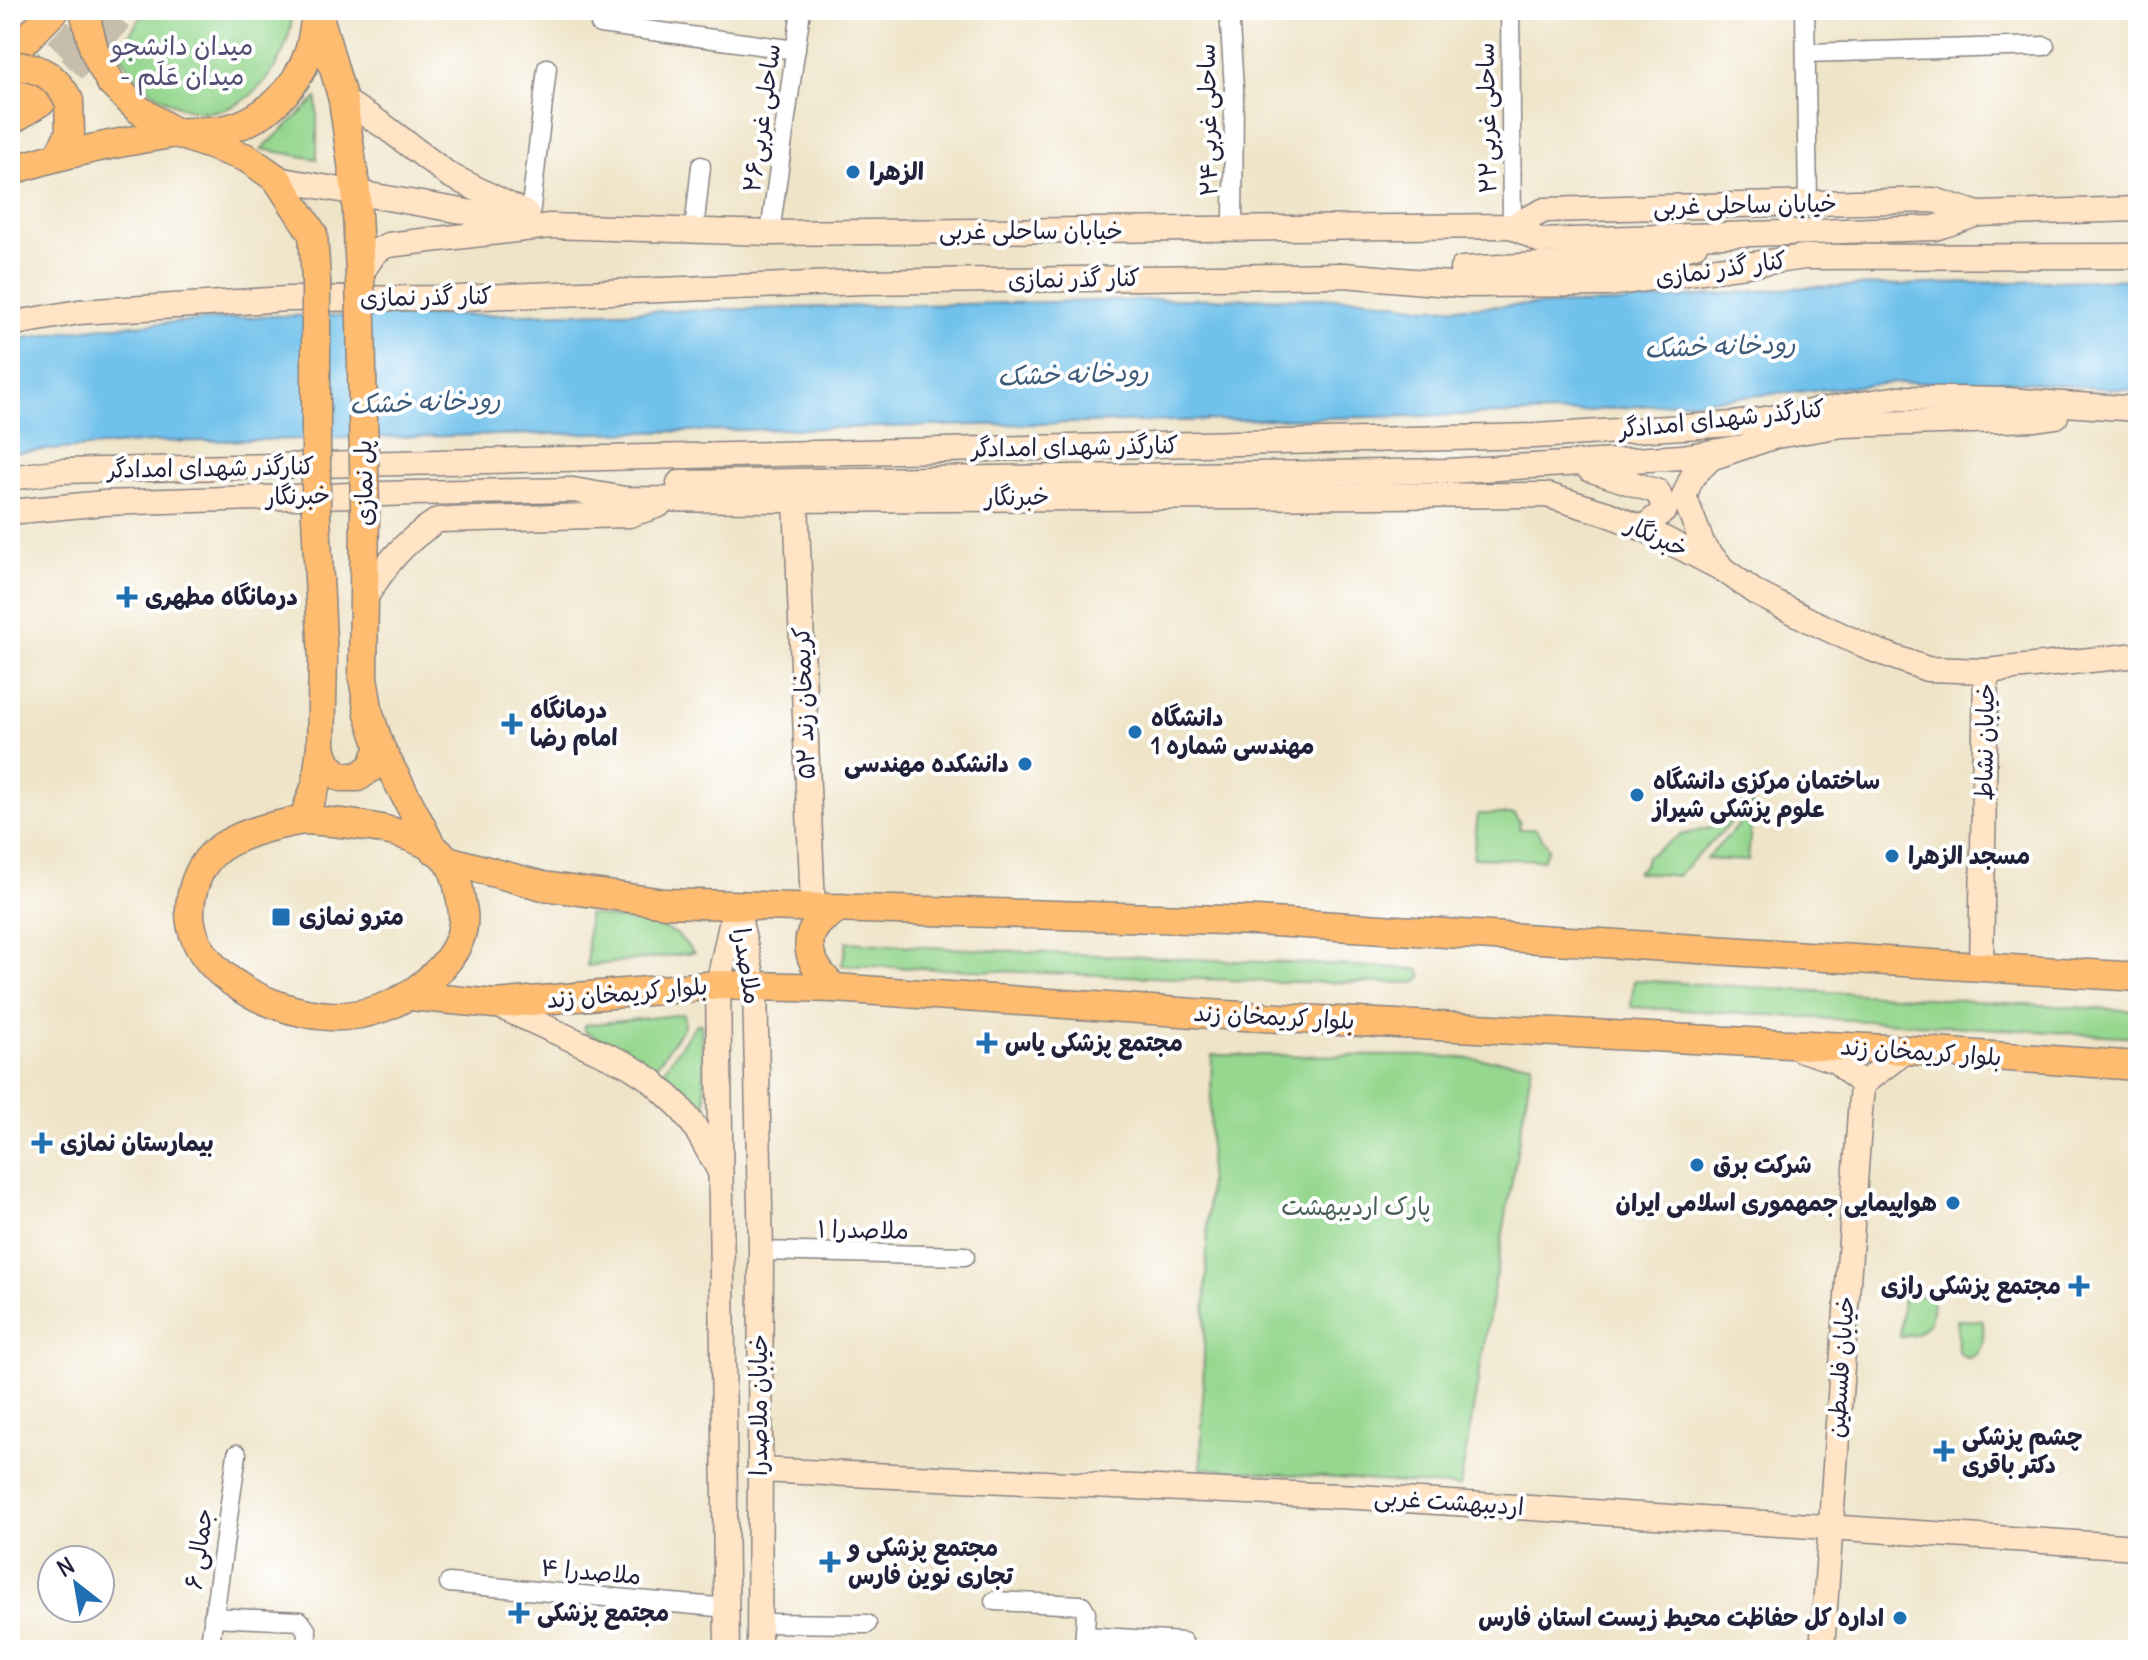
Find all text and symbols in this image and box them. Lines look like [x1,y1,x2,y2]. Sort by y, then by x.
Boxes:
district label: میدان دانشجو - میدان عَلَم [110,29,253,96]
street label: ساحلی غربی۲۶ [736,42,787,194]
street label: ساحلی غربی۲۲ [1470,42,1503,194]
street label: ساحلی غربی۲۴ [1191,43,1224,197]
place label: الزهرا [869,156,924,186]
marker: الزهرا [844,163,862,181]
street label: خیابان ساحلی غربی [1653,187,1837,222]
street label: خیابان ساحلی غربی [939,215,1123,246]
street label: کنار گذر نمازی [1653,244,1789,292]
street label: کنار گذر نمازی [1007,262,1140,294]
street label: کنار گذر نمازی [359,280,492,312]
water label: رودخانه خشک [1644,326,1796,365]
water label: رودخانه خشک [997,354,1149,393]
water label: رودخانه خشک [349,382,501,421]
street label: کنارگذر شهدای امدادگر [1616,392,1826,444]
street label: کنارگذر شهدای امدادگر [969,429,1179,463]
street label: پل نمازی [347,440,380,526]
street label: کنارگذر شهدای امدادگر [105,450,315,484]
street label: خبرنگار [263,479,331,511]
street label: خبرنگار [982,480,1050,512]
street label: خبرنگار [1620,508,1693,563]
place label: درمانگاه مطهری [145,581,298,611]
marker: درمانگاه مطهری [116,586,138,608]
street label: کریمخان زند ۵۲ [785,626,821,780]
street label: خیابان نشاط [1968,683,2000,801]
place label: درمانگاه امام رضا [530,694,618,756]
place label: دانشگاه مهندسی شماره 1 [1151,702,1314,761]
marker: درمانگاه امام رضا [501,713,523,735]
marker: دانشگاه مهندسی شماره 1 [1126,723,1144,741]
place label: دانشکده مهندسی [844,748,1009,779]
marker: دانشکده مهندسی [1016,755,1034,773]
place label: ساختمان مرکزی دانشگاه علوم پزشکی شیراز [1651,765,1880,827]
marker: ساختمان مرکزی دانشگاه علوم پزشکی شیراز [1628,786,1646,804]
place label: مسجد الزهرا [1908,840,2030,870]
marker: مسجد الزهرا [1883,847,1901,865]
place label: مترو نمازی [299,901,404,931]
marker: مترو نمازی [270,906,292,928]
street label: ملاصدرا [727,926,769,1006]
street label: بلوار کریمخان زند [545,970,709,1015]
street label: بلوار کریمخان زند [1193,997,1356,1036]
place label: مجتمع پزشکی یاس [1005,1027,1183,1060]
street label: بلوار کریمخان زند [1839,1030,2003,1073]
marker: مجتمع پزشکی یاس [976,1032,998,1054]
place label: بیمارستان نمازی [60,1127,214,1157]
marker: بیمارستان نمازی [31,1132,53,1154]
place label: شرکت برق [1713,1149,1812,1179]
marker: شرکت برق [1688,1156,1706,1174]
place label: هواپیمایی جمهموری اسلامی ایران [1616,1187,1937,1218]
park label: پارک اردیبهشت [1281,1191,1431,1222]
marker: هواپیمایی جمهموری اسلامی ایران [1944,1194,1962,1212]
street label: ۱ ملاصدرا [817,1213,909,1245]
place label: مجتمع پزشکی رازی [1881,1270,2061,1303]
marker: مجتمع پزشکی رازی [2068,1275,2090,1297]
street label: خیابان فلسطین [1820,1295,1860,1439]
street label: خیابان ملاصدرا [743,1334,773,1476]
place label: چشم پزشکی دکتر باقری [1962,1421,2083,1479]
marker: چشم پزشکی دکتر باقری [1933,1440,1955,1462]
street label: اردیبهشت غربی [1373,1481,1525,1522]
street label: ۶ جمالی [177,1506,220,1591]
place label: مجتمع پزشکی و تجاری نوین فارس [846,1532,1014,1591]
north arrow [36,1544,116,1624]
text: N [52,1551,79,1583]
marker: مجتمع پزشکی و تجاری نوین فارس [819,1551,841,1573]
street label: ۴ ملاصدرا [540,1552,643,1590]
place label: مجتمع پزشکی [537,1597,669,1630]
marker: مجتمع پزشکی [508,1602,530,1624]
place label: اداره کل حفاظت محیط زیست استان فارس [1478,1602,1884,1632]
marker: اداره کل حفاظت محیط زیست استان فارس [1891,1609,1909,1627]

